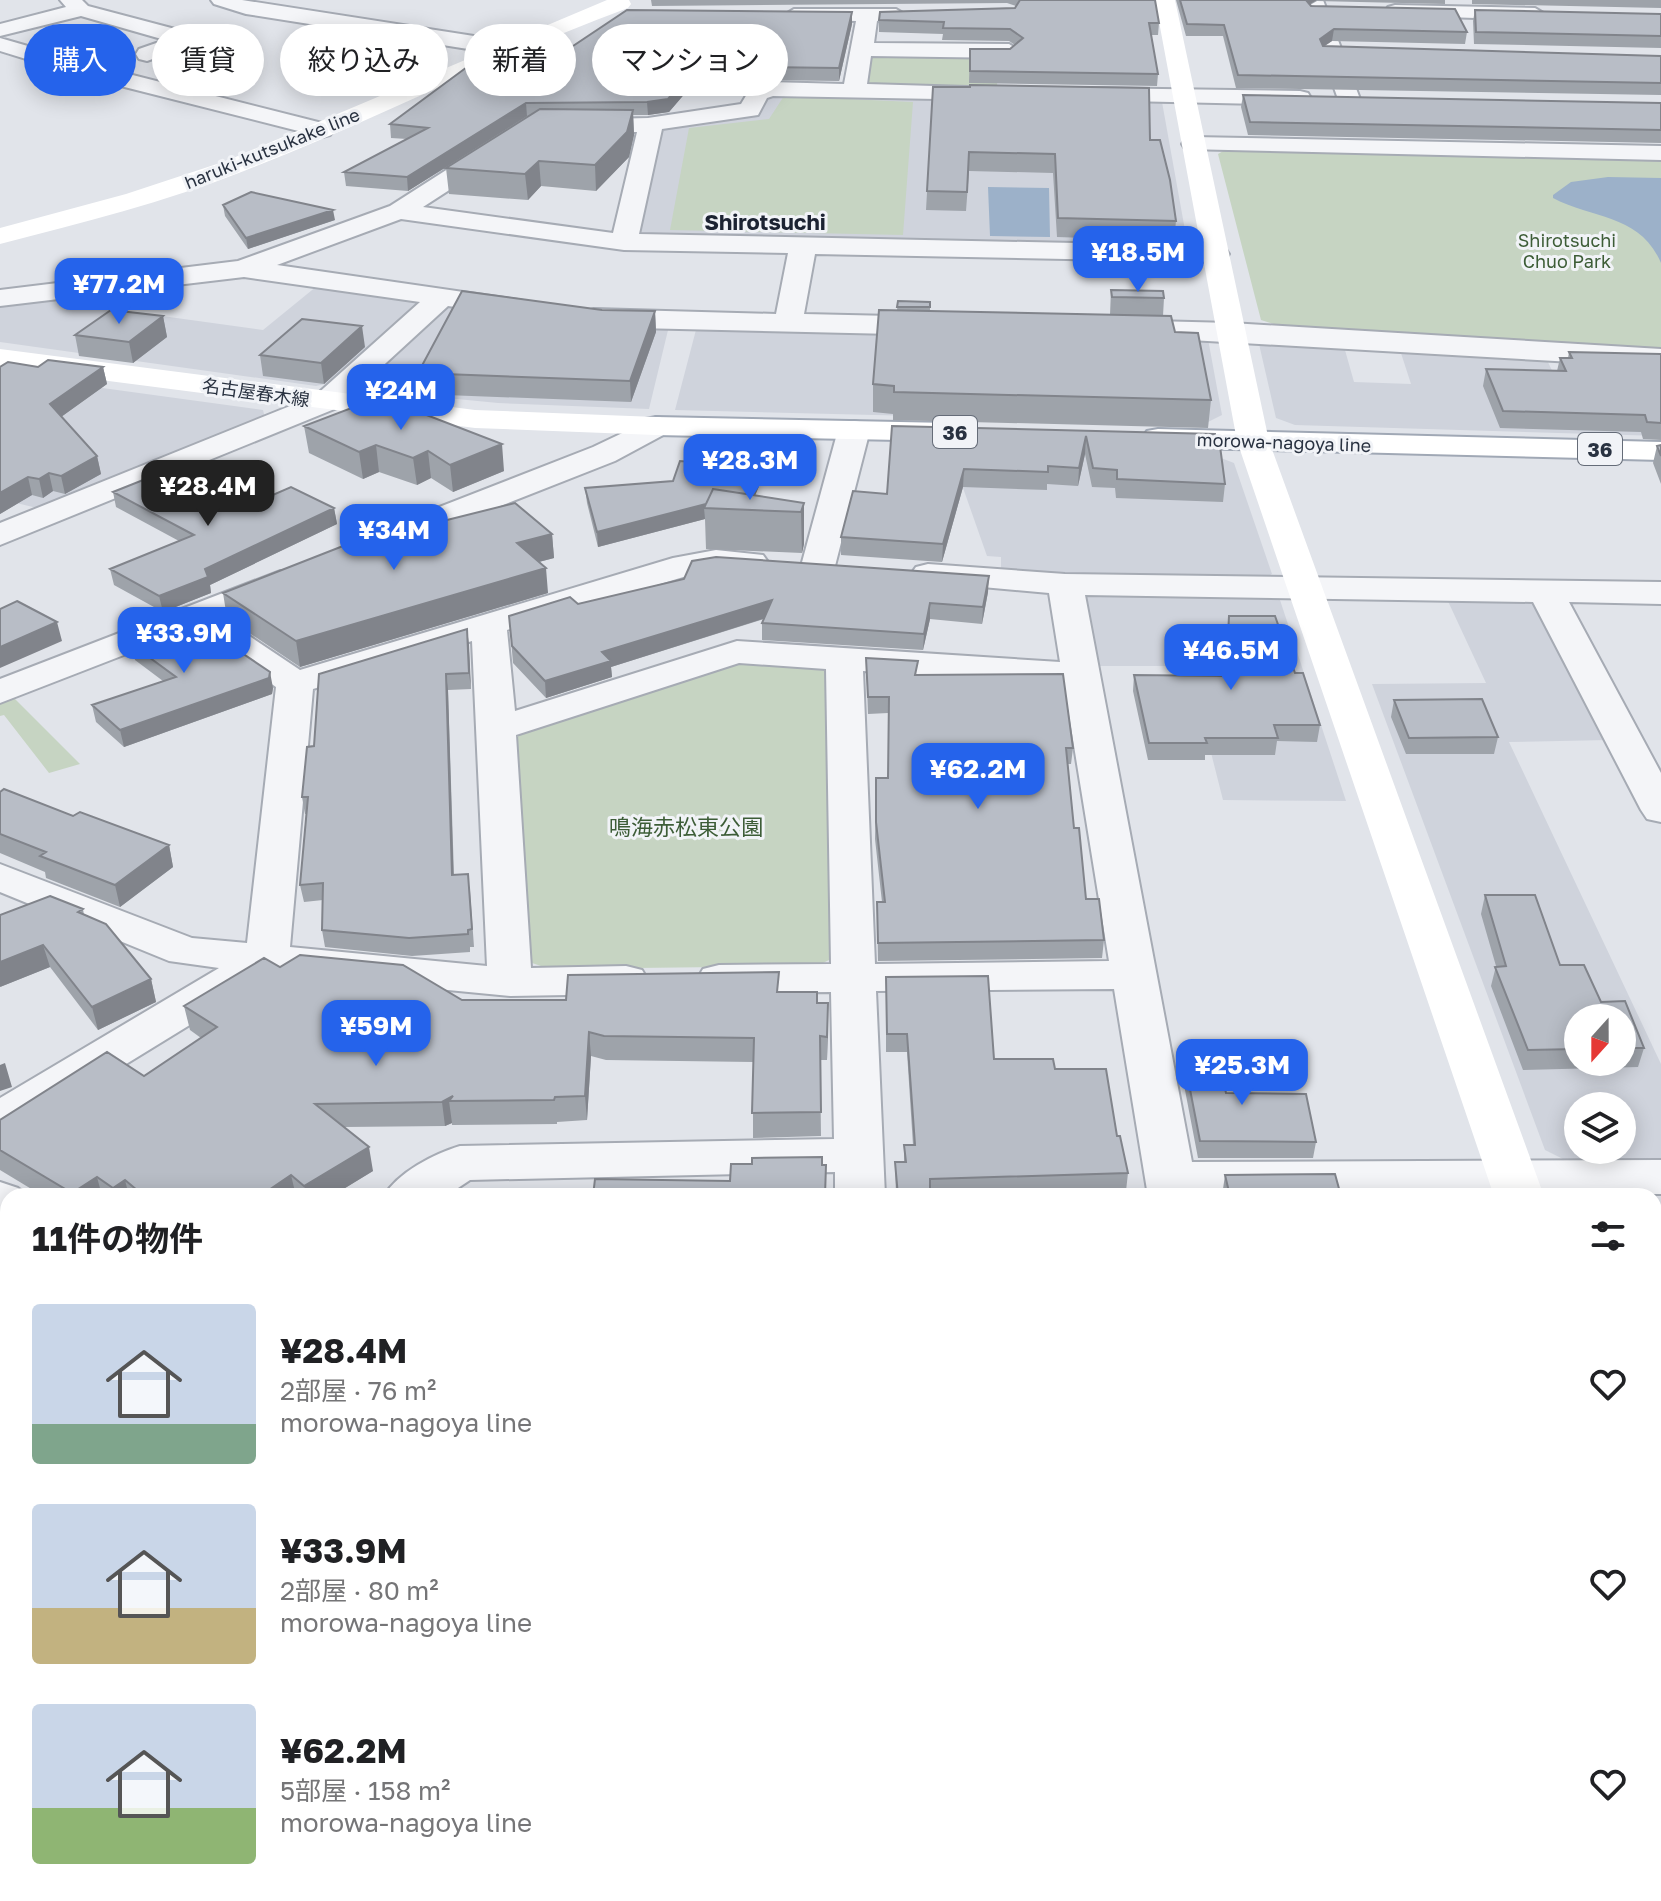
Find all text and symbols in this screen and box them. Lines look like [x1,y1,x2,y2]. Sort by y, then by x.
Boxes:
chip: 購入 [24,24,136,96]
chip: 賃貸 [152,24,264,96]
chip: 絞り込み [280,24,448,96]
chip: 新着 [464,24,576,96]
chip: マンション [592,24,788,96]
street label: haruki-kutsukake line [181,103,363,193]
district label: Shirotsuchi [704,208,826,235]
pin: ¥18.5M [1073,226,1203,294]
park label: Shirotsuchi Chuo Park [1518,229,1616,272]
text: ¥18.5M [1091,236,1185,267]
pin: ¥77.2M [54,258,184,326]
text: ¥77.2M [73,268,165,299]
pin: ¥24M [354,364,448,432]
street label: 名古屋春木線 [201,374,311,410]
text: ¥24M [365,374,437,405]
road number: 36 [933,416,977,448]
street label: morowa-nagoya line [1196,428,1372,456]
road number: 36 [1578,433,1622,465]
pin: ¥28.3M [685,434,815,502]
text: ¥28.3M [702,444,798,475]
pin: ¥28.4M [143,460,273,528]
text: ¥28.4M [159,470,257,501]
pin: ¥34M [347,504,441,572]
text: ¥34M [358,514,430,545]
pin: ¥33.9M [119,607,249,675]
text: ¥33.9M [136,617,232,648]
pin: ¥46.5M [1166,624,1296,692]
text: ¥46.5M [1182,634,1280,665]
pin: ¥62.2M [913,743,1043,811]
text: ¥62.2M [930,753,1026,784]
park label: 鳴海赤松東公園 [609,813,763,840]
pin: ¥59M [329,1000,423,1068]
north arrow [1564,1004,1636,1076]
map controls [1564,1004,1636,1164]
text: ¥59M [340,1010,412,1041]
pin: ¥25.3M [1177,1039,1307,1107]
text: ¥25.3M [1194,1049,1290,1080]
button: layers [1564,1092,1636,1164]
icon: filters [1586,1214,1630,1258]
text: 11件の物件 [32,1218,203,1258]
text: ¥28.4M [280,1330,407,1370]
icon: home [96,1336,192,1432]
icon: heart [1586,1362,1630,1406]
text: 2部屋 · 76 m² [280,1375,436,1406]
text: morowa-nagoya line [280,1407,532,1438]
text: ¥33.9M [280,1530,407,1570]
icon: home [96,1536,192,1632]
icon: heart [1586,1562,1630,1606]
text: 2部屋 · 80 m² [280,1575,439,1606]
text: morowa-nagoya line [280,1607,532,1638]
text: ¥62.2M [280,1730,407,1770]
icon: home [96,1736,192,1832]
icon: heart [1586,1762,1630,1806]
text: 5部屋 · 158 m² [280,1775,450,1806]
text: morowa-nagoya line [280,1807,532,1838]

